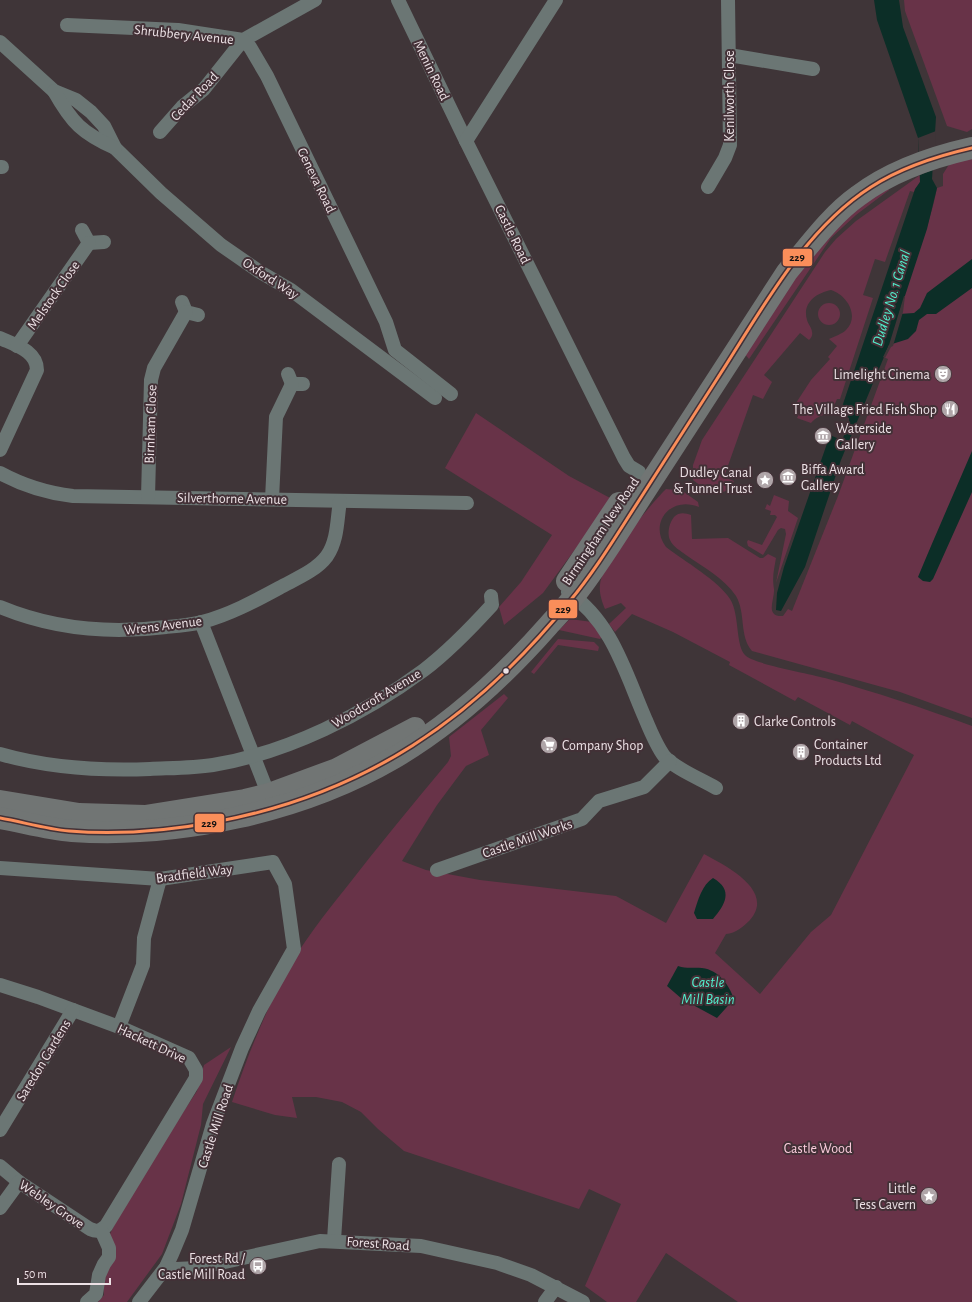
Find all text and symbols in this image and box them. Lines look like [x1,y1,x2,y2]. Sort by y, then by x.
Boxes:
street label: Shrubbery Avenue [133,23,234,47]
street label: Menin Road [411,38,452,103]
street label: Kenilworth Close [723,50,737,142]
street label: Cedar Road [168,70,221,124]
street label: Geneva Road [294,146,338,215]
street label: Castle Road [492,203,532,266]
line badge: 229 [782,248,813,267]
water label: Dudley No. 1 Canal [870,248,913,348]
text: 229 [789,252,805,263]
street label: Oxford Way [240,256,301,302]
street label: Melstock Close [25,259,83,332]
theatre icon: Limelight Cinema [933,364,953,384]
place label: Limelight Cinema [833,368,931,382]
street label: Birnham Close [143,384,159,464]
restaurant icon: The Village Fried Fish Shop [940,399,960,419]
place label: The Village Fried Fish Shop [793,403,937,417]
place label: Waterside Gallery [836,422,892,452]
museum icon: Waterside Gallery [813,426,833,446]
place label: Biffa Award Gallery [801,463,864,493]
place label: Dudley Canal & Tunnel Trust [673,466,753,496]
museum icon: Biffa Award Gallery [778,467,798,487]
place icon: Dudley Canal & Tunnel Trust [755,470,775,490]
street label: Birmingham New Road [560,475,642,588]
street label: Silverthorne Avenue [177,491,287,507]
line badge: 229 [548,599,578,619]
text: 229 [555,604,571,615]
street label: Wrens Avenue [123,614,203,638]
unlabelled marker [501,666,511,676]
street label: Woodcroft Avenue [330,667,423,731]
building icon: Clarke Controls [731,711,751,731]
place label: Clarke Controls [754,715,836,729]
supermarket icon: Company Shop [539,735,559,755]
place label: Container Products Ltd [814,738,882,768]
place label: Company Shop [562,739,643,753]
building icon: Container Products Ltd [791,742,811,762]
line badge: 229 [194,813,225,833]
street label: Castle Mill Works [481,817,574,861]
text: 229 [201,818,217,829]
street label: Bradfield Way [155,862,233,886]
water label: Castle Mill Basin [681,975,735,1007]
street label: Saredon Gardens [14,1017,74,1104]
street label: Hackett Drive [115,1022,188,1066]
street label: Castle Mill Road [196,1083,236,1170]
park label: Castle Wood [784,1142,852,1156]
street label: Webley Grove [16,1178,87,1232]
place label: Little Tess Cavern [853,1182,916,1212]
place icon: Little Tess Cavern [919,1186,939,1206]
street label: Forest Road [346,1235,410,1253]
place label: Forest Rd / Castle Mill Road [158,1252,246,1282]
bus stop icon: Forest Rd / Castle Mill Road [248,1256,268,1276]
scale bar [18,1260,110,1286]
text: 50 m [24,1268,47,1280]

